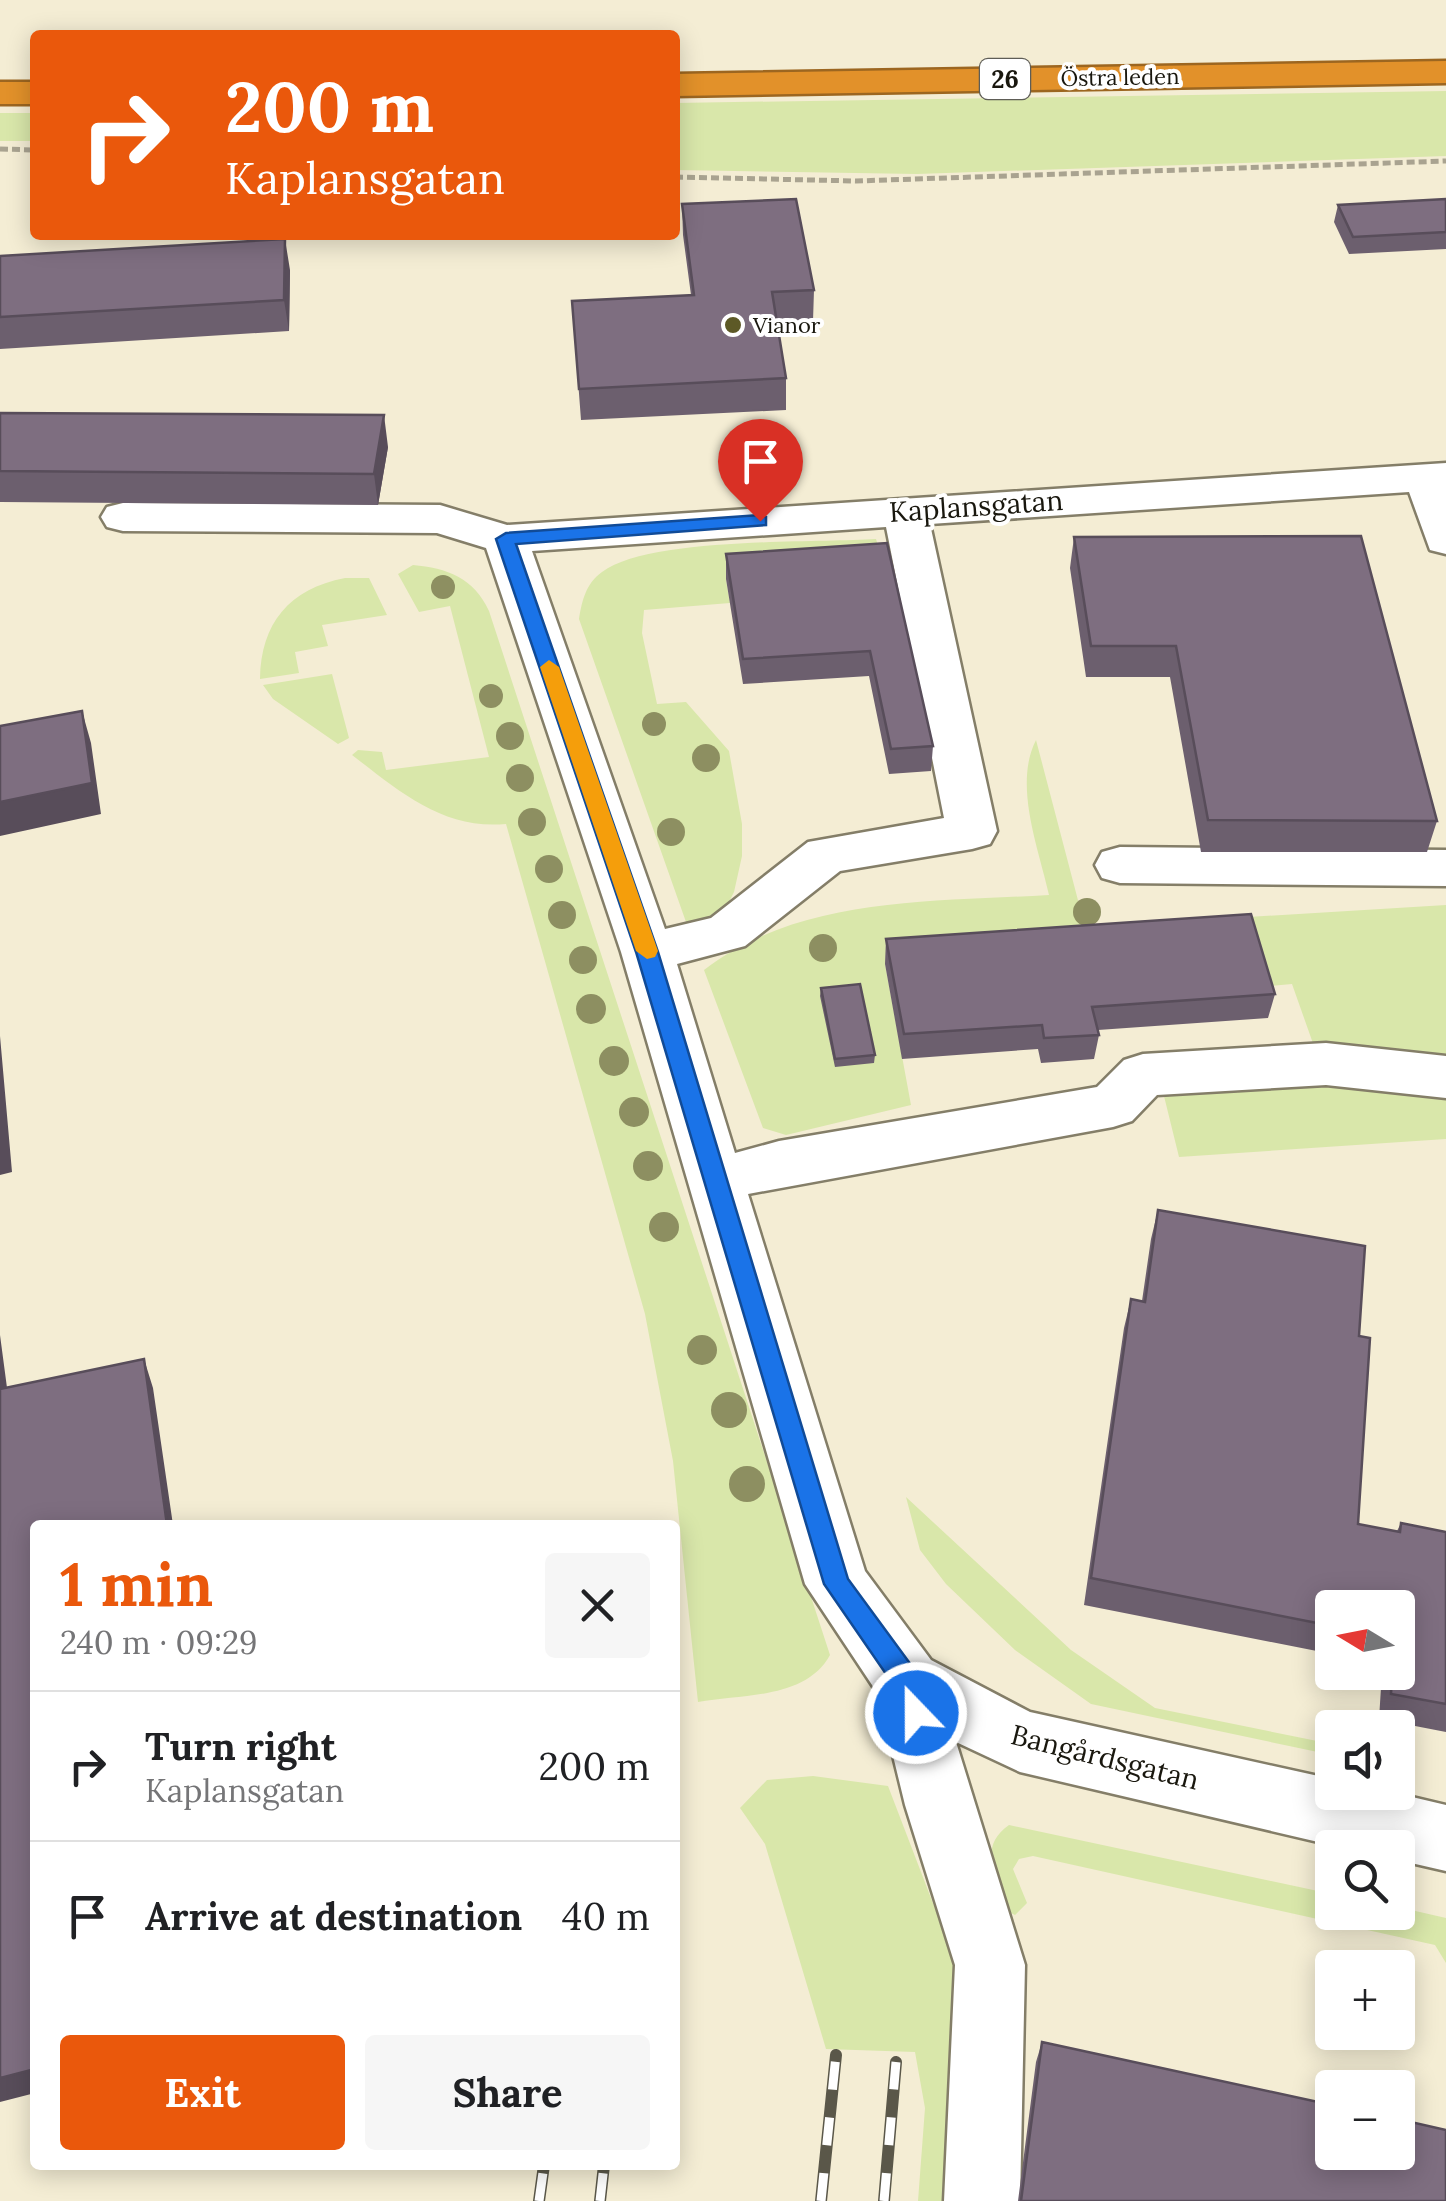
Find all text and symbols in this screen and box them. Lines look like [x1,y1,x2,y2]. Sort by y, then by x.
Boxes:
road number: 26 [980,59,1030,99]
text: 200 m [225,62,434,151]
street label: Östra leden [1060,62,1180,92]
icon: right [60,70,190,200]
text: Kaplansgatan [225,149,505,206]
place label: Vianor [752,311,821,339]
marker: Vianor [722,314,744,336]
pin [718,419,803,522]
icon: arrive [733,434,788,489]
street label: Kaplansgatan [888,482,1064,530]
text: 1 min [60,1546,213,1622]
button: close [545,1553,650,1658]
north arrow [1315,1590,1415,1690]
map controls [1315,1590,1415,2170]
text: 240 m · 09:29 [60,1622,258,1663]
position arrow [864,1661,968,1765]
button: sound [1315,1710,1415,1810]
street label: Bangårdsgatan [1007,1716,1203,1798]
text: Turn right [145,1722,336,1770]
icon: right [60,1739,115,1794]
text: 200 m [538,1742,650,1790]
text: Kaplansgatan [145,1770,344,1811]
button: search [1315,1830,1415,1930]
icon: arrive [60,1889,115,1944]
text: Arrive at destination [145,1892,522,1940]
text: 40 m [562,1892,650,1940]
button: + [1315,1950,1415,2050]
button: Exit [60,2035,345,2150]
button: Share [365,2035,650,2150]
button: − [1315,2070,1415,2170]

